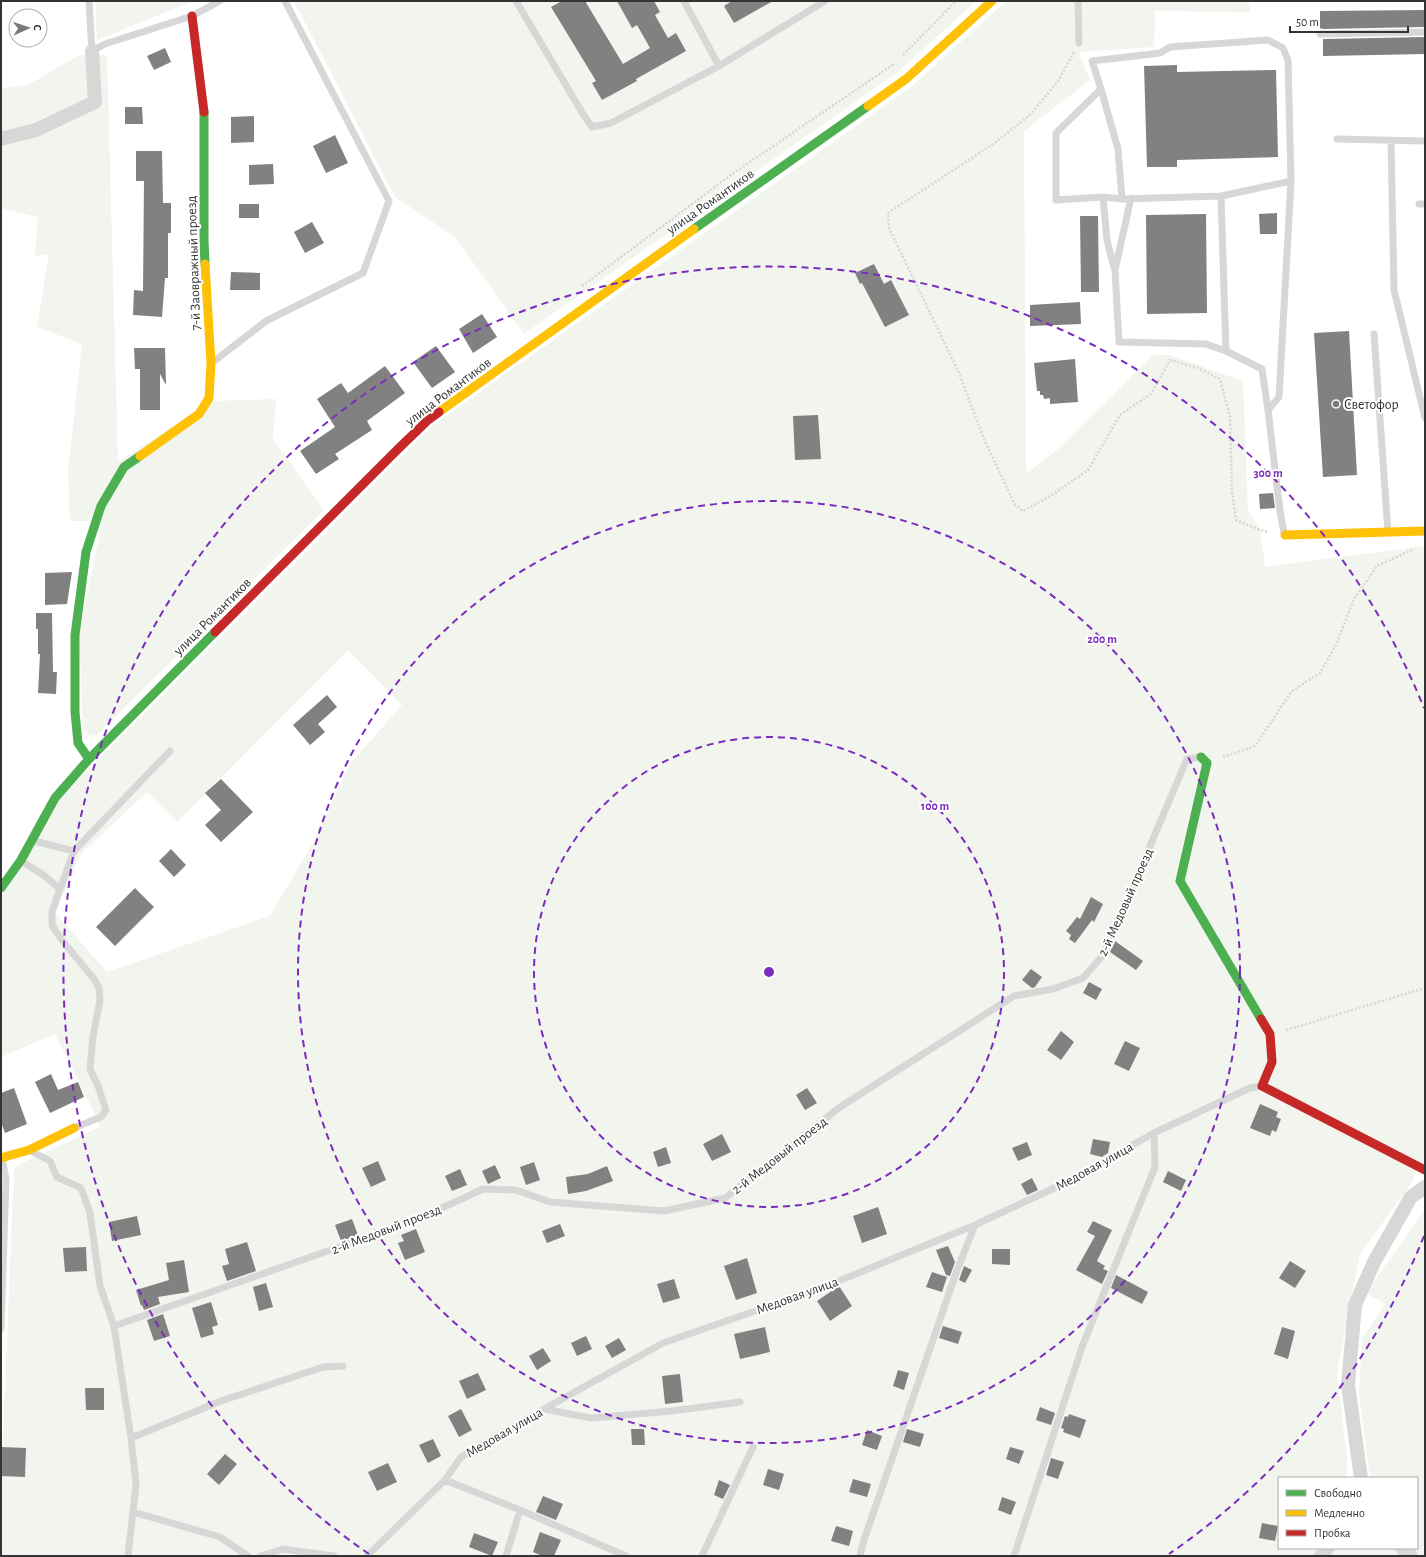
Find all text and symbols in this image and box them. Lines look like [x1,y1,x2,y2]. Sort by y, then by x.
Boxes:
north arrow [8,8,48,48]
scale bar [1290,8,1408,34]
text: 50 m [1296,16,1319,28]
text: С [32,24,43,31]
street label: улица Романтиков [664,167,757,238]
street label: 7-й Заовражный проезд [185,195,203,331]
street label: улица Романтиков [402,355,494,429]
place label: Светофор [1344,398,1399,412]
marker: Светофор [1331,399,1341,409]
text: 300 m [1253,467,1283,479]
street label: улица Романтиков [171,575,254,659]
text: 200 m [1087,633,1117,645]
text: 100 m [921,800,949,812]
street label: 2-й Медовый проезд [1096,846,1156,959]
centre of rings [762,965,776,979]
street label: 2-й Медовый проезд [729,1114,830,1197]
street label: Медовая улица [1053,1140,1136,1194]
street label: 2-й Медовый проезд [329,1203,443,1257]
street label: Медовая улица [754,1274,841,1317]
street label: Медовая улица [464,1405,546,1460]
legend [1278,1477,1418,1549]
text: Свободно [1314,1487,1362,1499]
text: Медленно [1314,1507,1365,1519]
text: Пробка [1314,1527,1351,1539]

